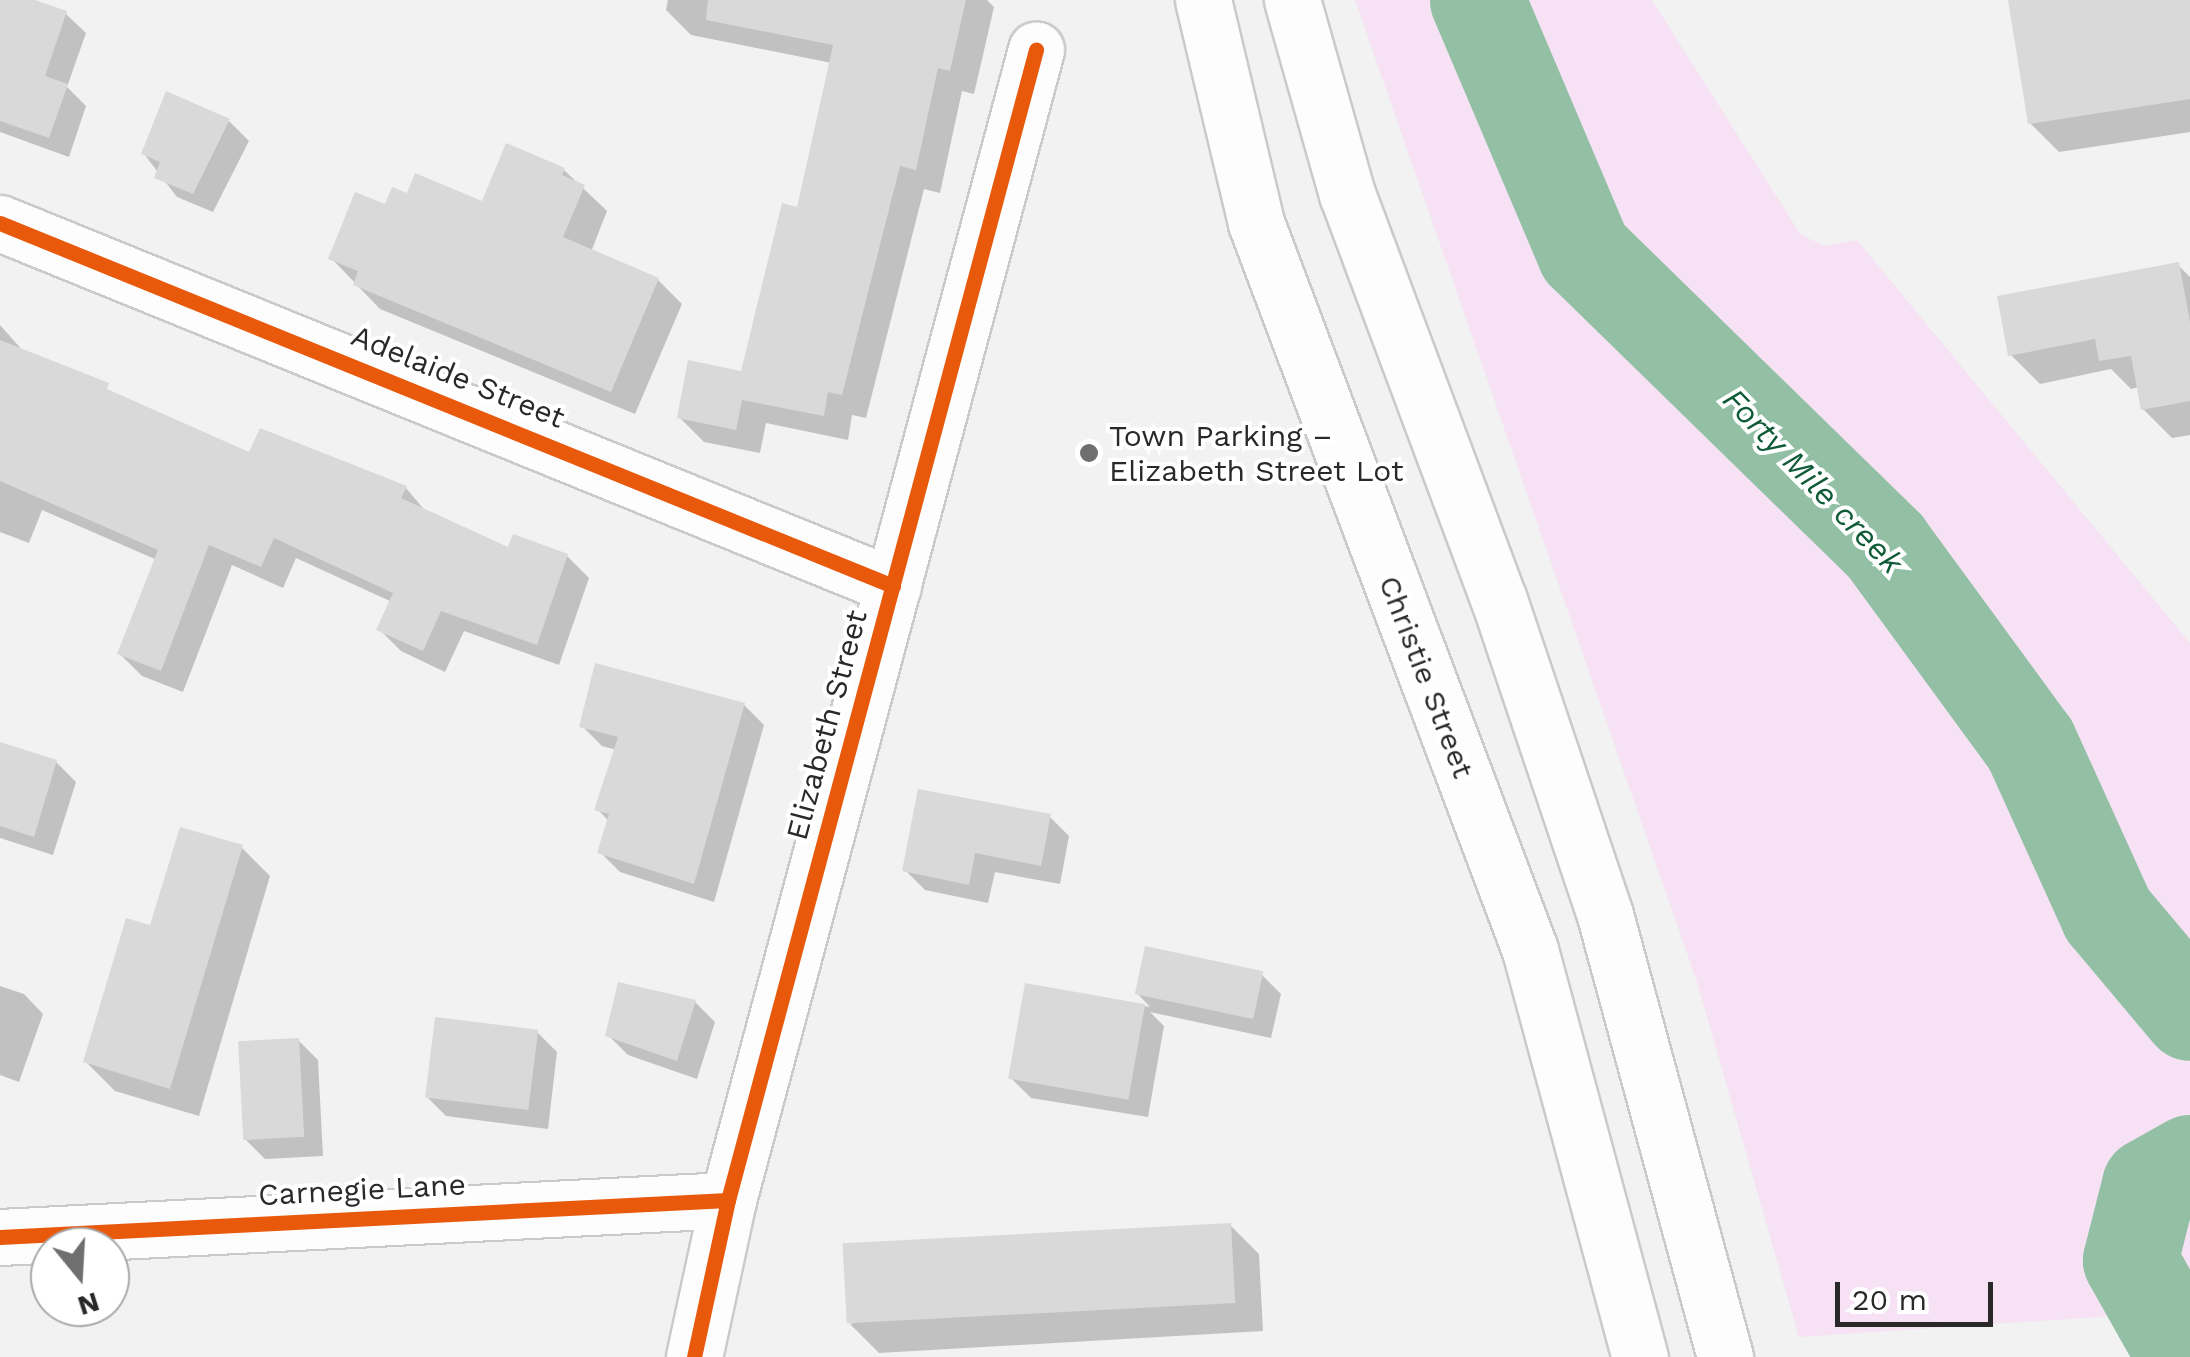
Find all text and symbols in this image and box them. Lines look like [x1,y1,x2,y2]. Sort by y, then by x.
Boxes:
street label: Adelaide Street [346,318,570,436]
water label: Forty Mile creek [1714,380,1912,582]
place label: Town Parking – Elizabeth Street Lot [1109,418,1404,488]
marker: Town Parking – Elizabeth Street Lot [1078,442,1100,464]
street label: Christie Street [1371,571,1481,783]
street label: Elizabeth Street [779,606,875,844]
street label: Carnegie Lane [257,1167,467,1213]
north arrow [30,1227,130,1327]
scale bar [1840,1262,1998,1324]
text: 20 m [1852,1282,1927,1317]
text: N [74,1285,104,1323]

